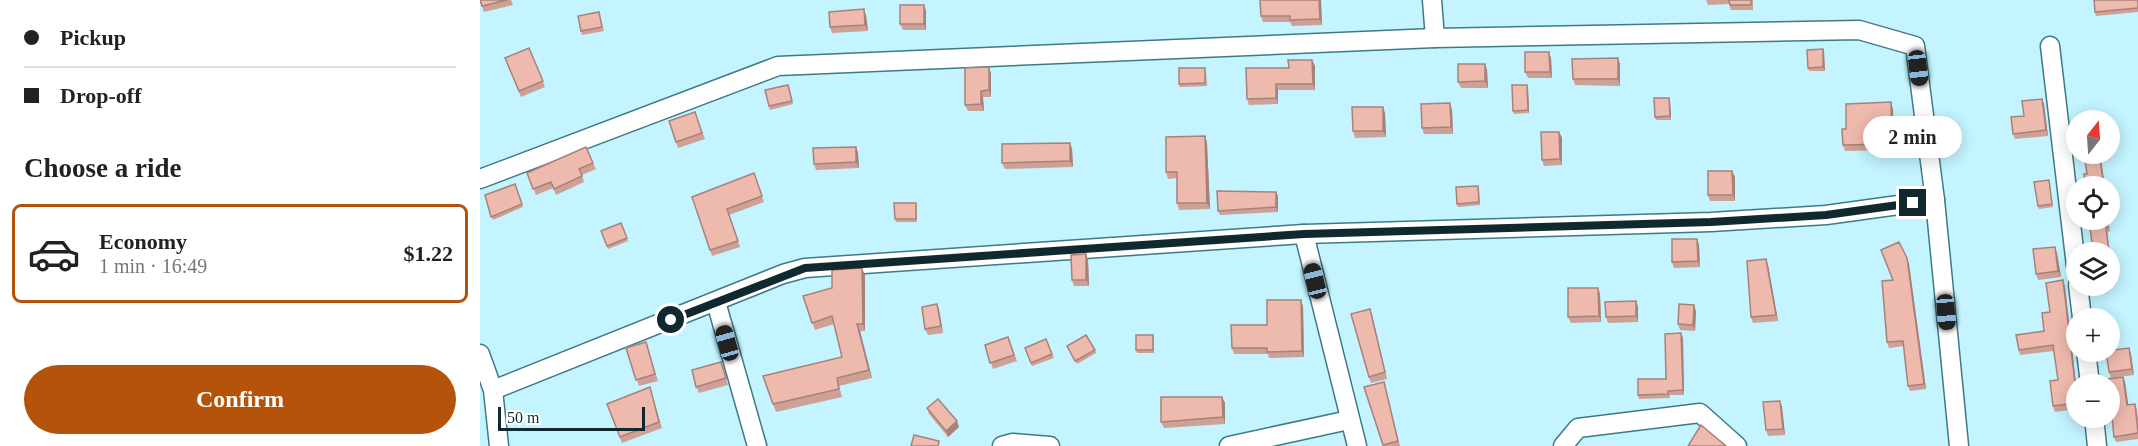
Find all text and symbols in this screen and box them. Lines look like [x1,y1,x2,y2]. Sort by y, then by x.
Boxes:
text: Pickup [60,25,126,50]
car [1907,49,1929,87]
text: Drop-off [60,83,141,108]
north arrow [2066,110,2120,164]
map controls [2066,110,2120,428]
callout: 2 min [1864,116,1962,158]
text: 2 min [1888,126,1937,148]
text: Choose a ride [24,153,182,183]
button: locate [2066,176,2120,230]
route end [1899,189,1926,216]
icon: car [27,227,81,281]
text: Economy [99,229,187,254]
text: $1.22 [404,241,453,266]
button: layers [2066,242,2120,296]
text: 1 min · 16:49 [99,255,207,277]
car [1302,261,1328,301]
car [1935,293,1957,331]
route start [657,306,684,333]
button: + [2066,308,2120,362]
car [713,323,741,363]
button: Confirm [24,365,456,434]
button: − [2066,374,2120,428]
scale bar [498,404,645,432]
text: 50 m [507,409,539,426]

